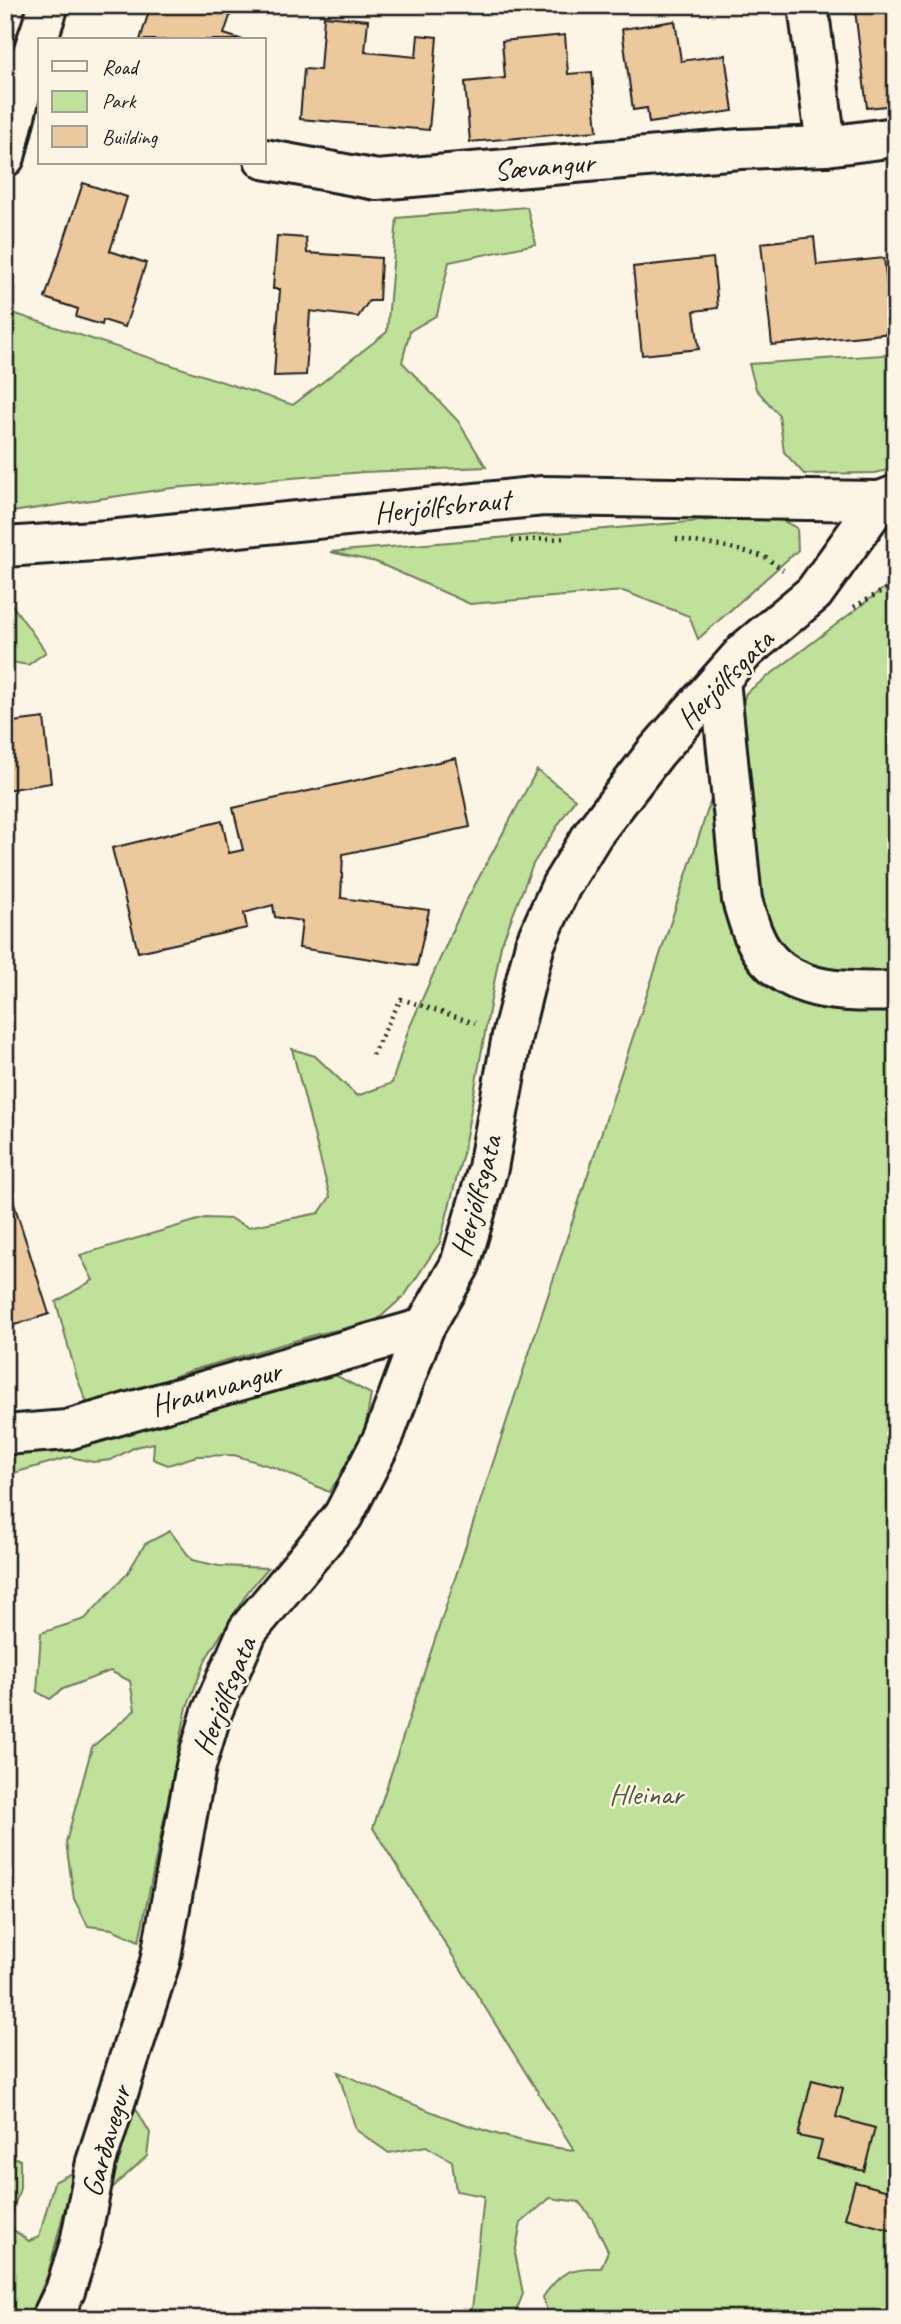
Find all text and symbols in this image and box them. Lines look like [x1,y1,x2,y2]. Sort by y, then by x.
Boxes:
legend [38,38,266,164]
text: Road [102,54,141,80]
text: Park [102,88,137,114]
text: Building [102,124,159,150]
street label: Sævangur [492,142,599,189]
street label: Herjólfsbraut [372,480,516,532]
street label: Herjólfsgata [668,620,783,737]
street label: Herjólfsgata [442,1129,511,1261]
street label: Hraunvangur [147,1351,288,1425]
street label: Herjólfsgata [183,1630,266,1761]
park label: Hleinar [609,1775,685,1813]
street label: Garðavegur [72,2079,141,2201]

